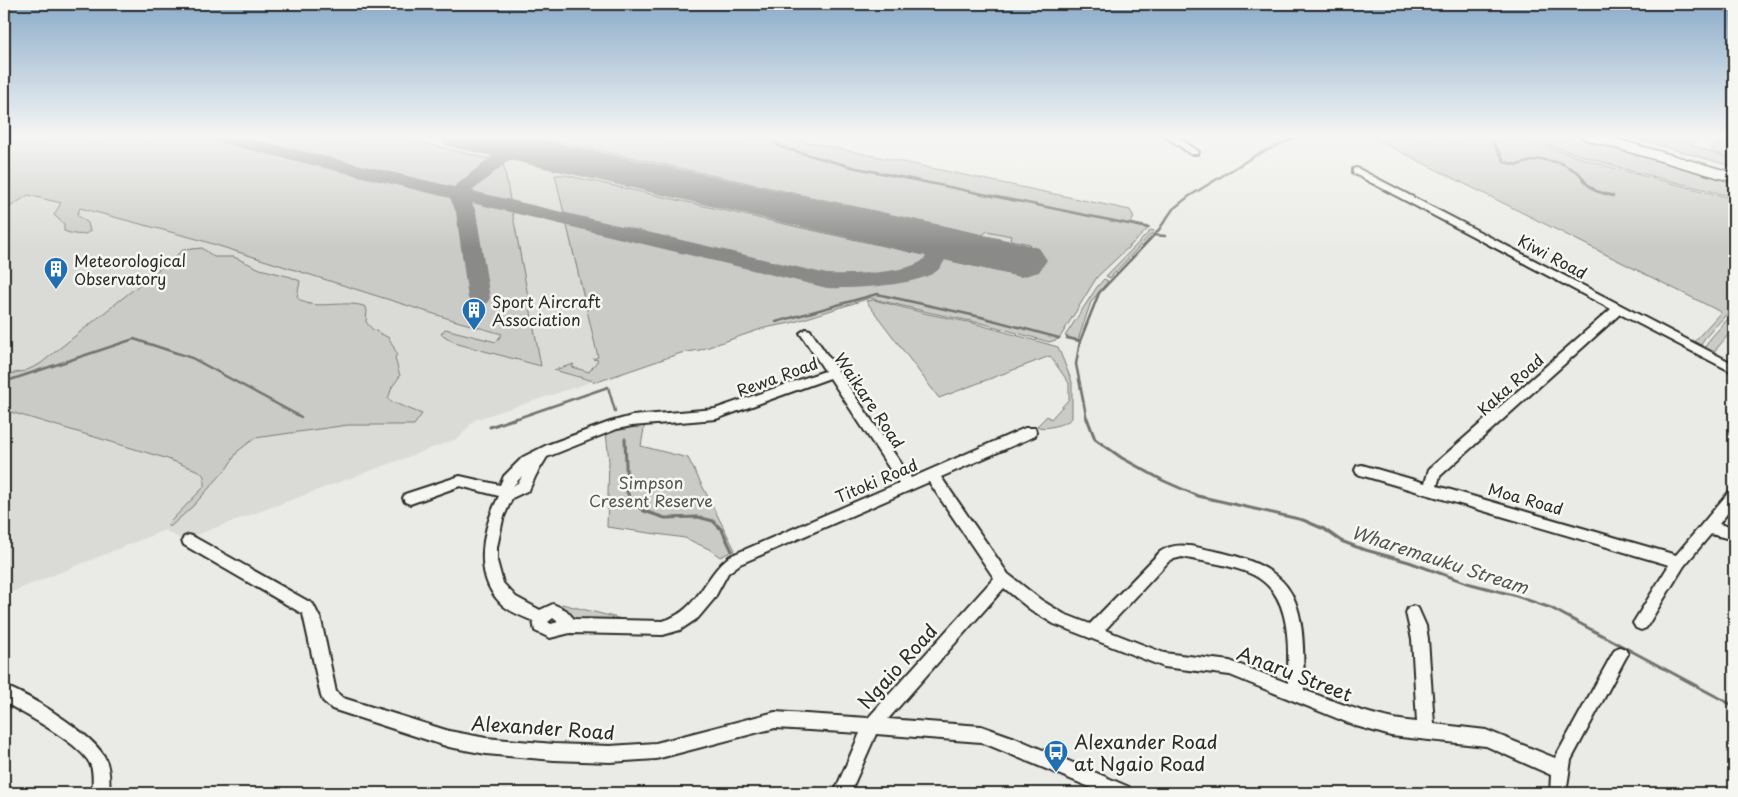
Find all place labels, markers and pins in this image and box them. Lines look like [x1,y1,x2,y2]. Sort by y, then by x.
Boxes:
place label: Meteorological Observatory [74,248,186,290]
building icon: Meteorological Observatory [43,256,69,290]
place label: Sport Aircraft Association [492,289,601,331]
building icon: Sport Aircraft Association [461,297,487,331]
place label: Alexander Road at Ngaio Road [1074,727,1218,777]
bus stop icon: Alexander Road at Ngaio Road [1043,739,1069,773]

